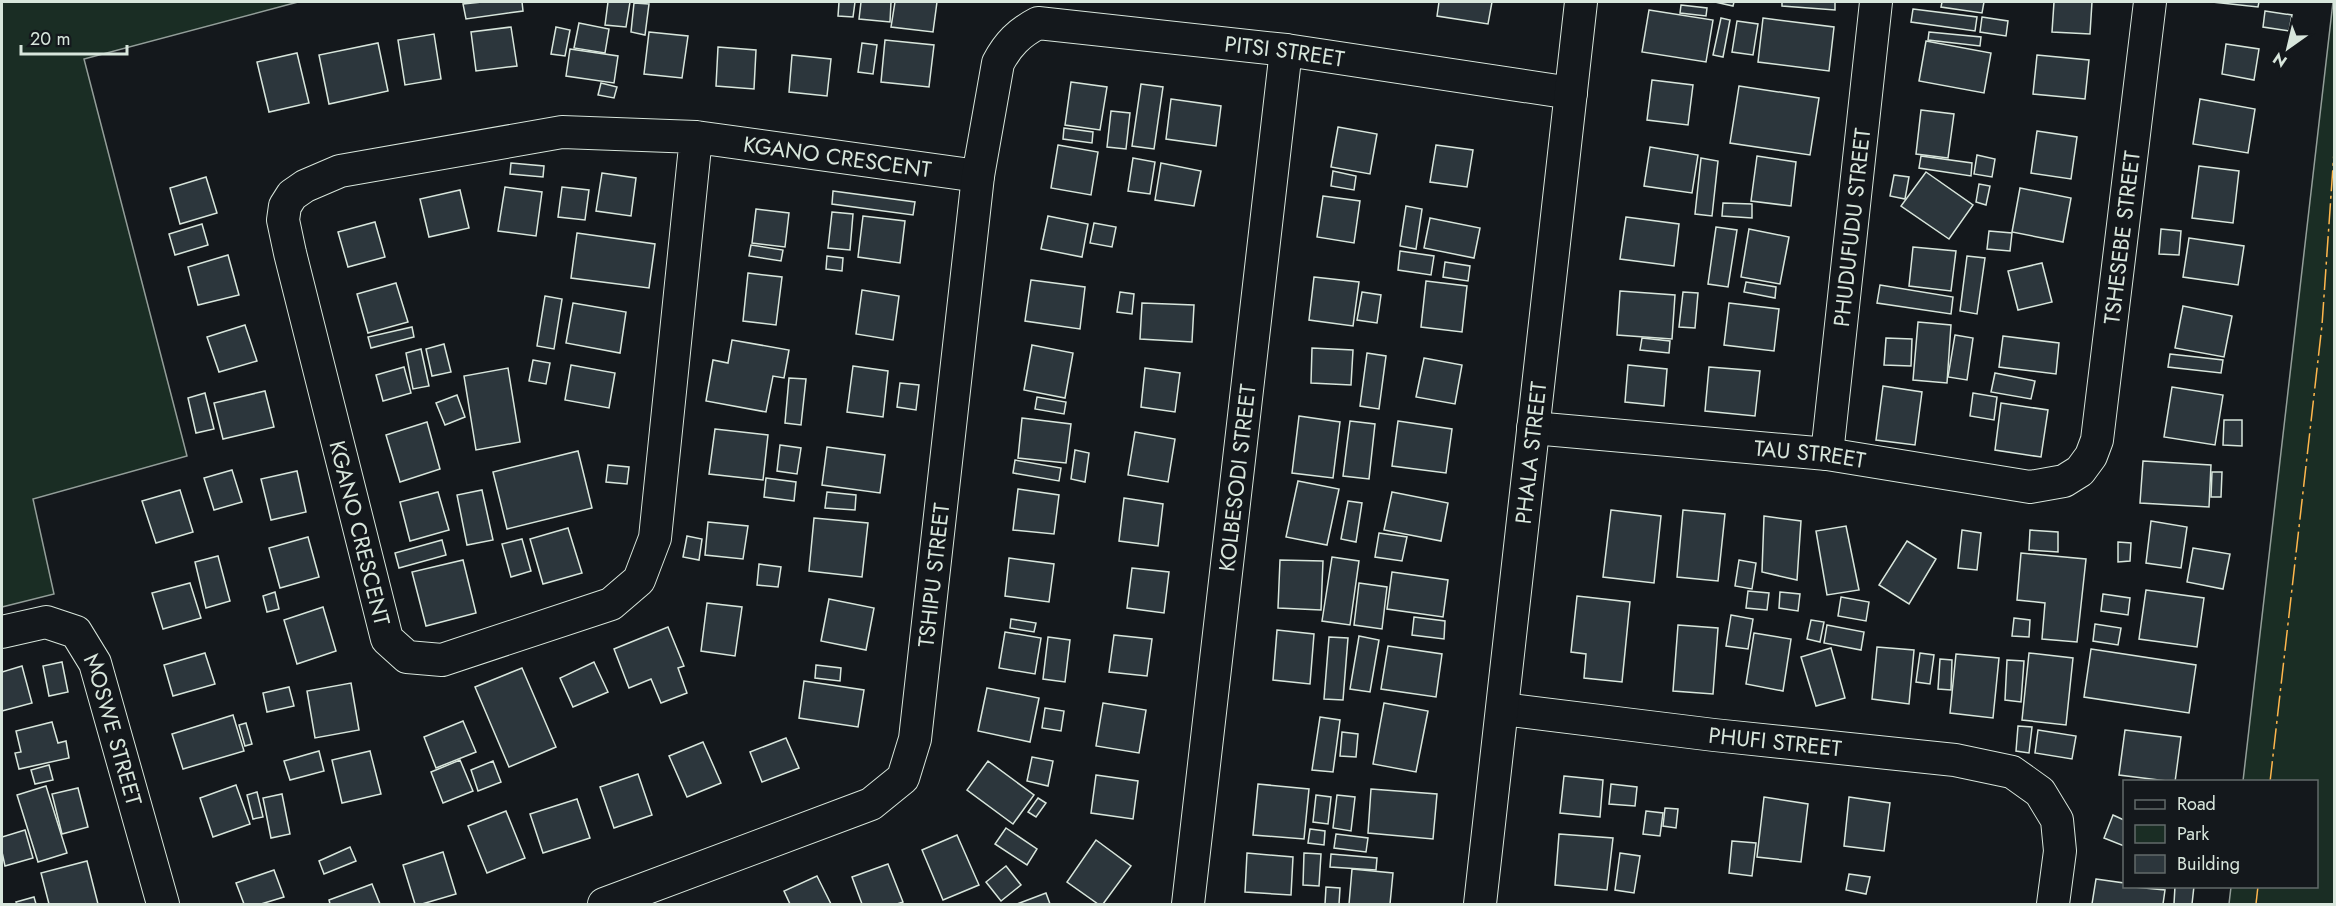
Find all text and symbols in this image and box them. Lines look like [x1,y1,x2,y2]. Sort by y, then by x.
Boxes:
scale bar [21,18,128,56]
north arrow [2258,18,2318,78]
text: 20 m [30,26,70,52]
street label: PITSI STREET [1223,27,1347,75]
text: N [2268,47,2292,73]
street label: PHUDUFUDU STREET [1825,126,1878,328]
street label: KGANO CRESCENT [741,128,934,185]
street label: TSHESEBE STREET [2095,148,2148,326]
street label: PHALA STREET [1507,379,1554,526]
street label: KOLBESODI STREET [1210,382,1264,573]
street label: TAU STREET [1753,432,1869,476]
street label: KGANO CRESCENT [322,437,399,629]
street label: TSHIPU STREET [909,501,957,649]
street label: MOSWE STREET [76,647,151,810]
street label: PHUFI STREET [1707,719,1844,764]
legend [2123,780,2318,888]
text: Road [2177,791,2216,817]
text: Park [2177,821,2209,847]
text: Building [2177,851,2240,877]

